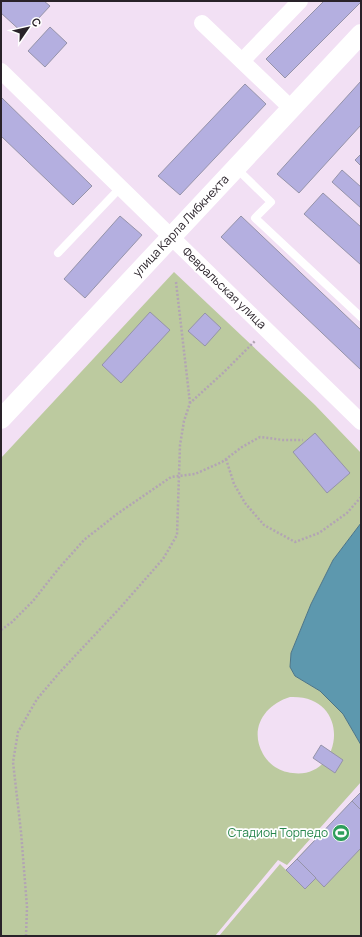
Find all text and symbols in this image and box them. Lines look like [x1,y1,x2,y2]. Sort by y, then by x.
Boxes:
north arrow [8,8,48,48]
text: С [28,15,45,30]
street label: улица Карла Либкнехта [129,171,233,280]
street label: Февральская улица [178,243,270,332]
sports icon: Стадион Торпедо [331,823,351,843]
place label: Стадион Торпедо [228,824,328,841]

